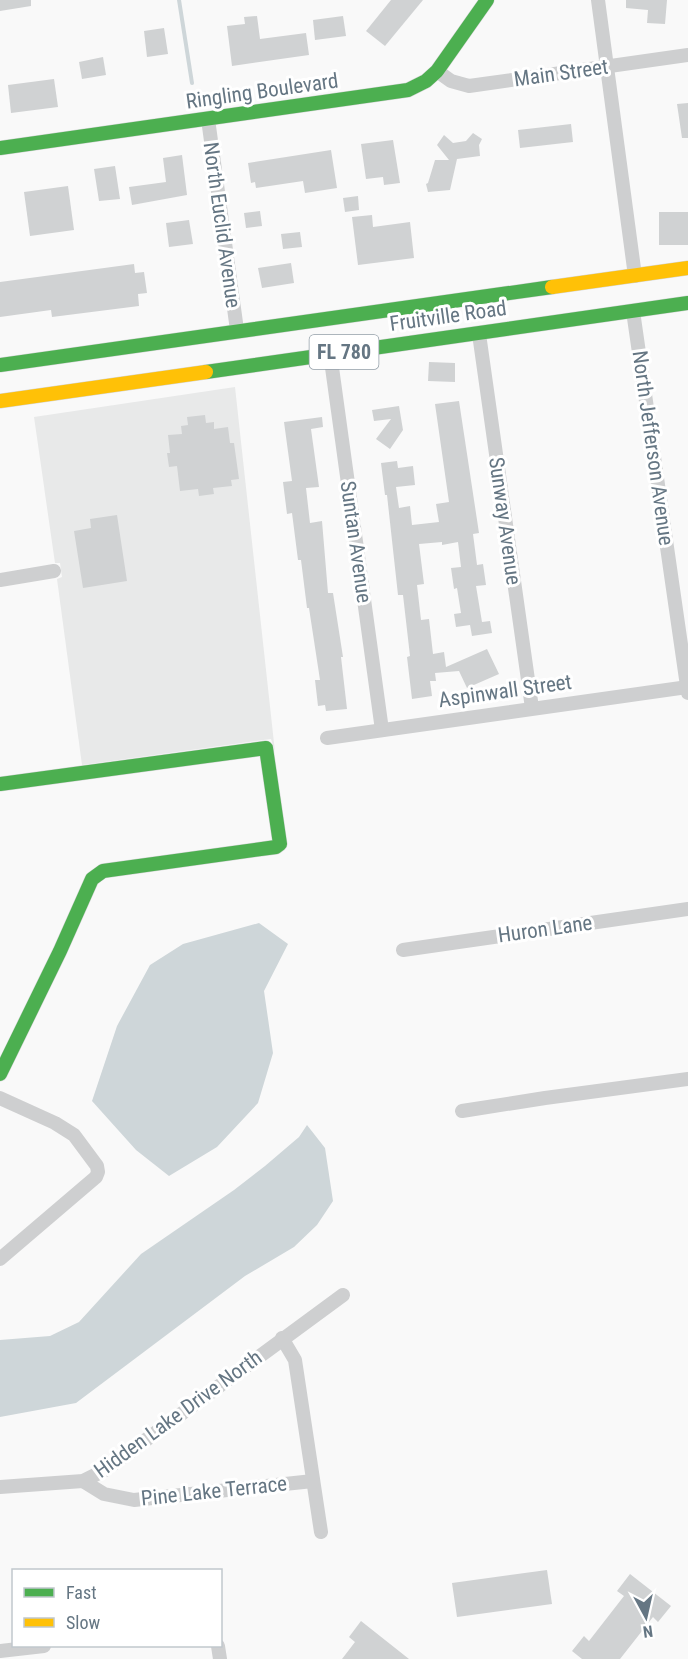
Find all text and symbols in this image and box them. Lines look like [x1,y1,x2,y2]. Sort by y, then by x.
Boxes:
street label: Main Street [512,55,610,91]
street label: Ringling Boulevard [184,68,340,114]
street label: North Euclid Avenue [198,141,246,310]
street label: Fruitville Road [388,296,508,336]
road number: FL 780 [310,335,378,369]
street label: North Jefferson Avenue [627,349,679,547]
street label: Sunway Avenue [484,456,526,587]
street label: Suntan Avenue [336,479,376,605]
street label: Aspinwall Street [437,670,573,712]
street label: Huron Lane [496,910,594,947]
street label: Hidden Lake Drive North [90,1345,266,1483]
street label: Pine Lake Terrace [140,1471,288,1511]
legend [12,1569,222,1647]
text: Fast [66,1582,97,1603]
north arrow [616,1587,676,1647]
text: Slow [66,1612,101,1633]
text: N [642,1621,654,1641]

